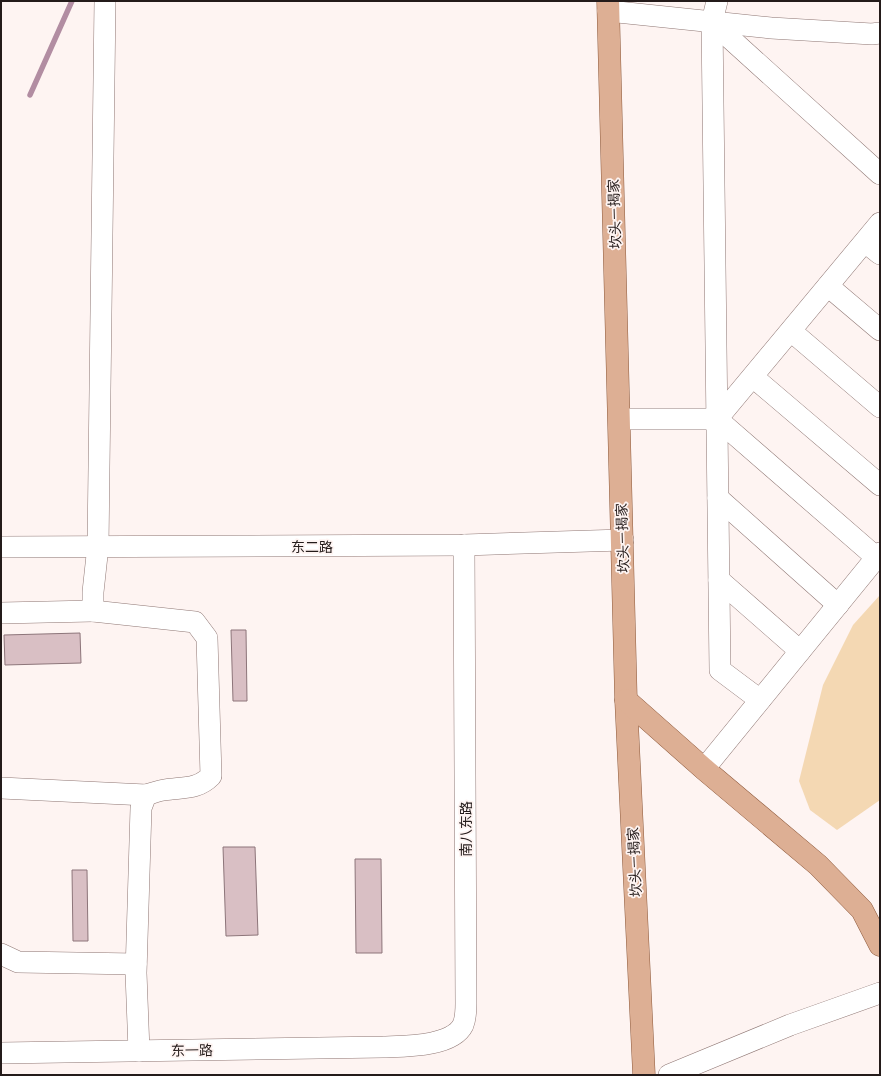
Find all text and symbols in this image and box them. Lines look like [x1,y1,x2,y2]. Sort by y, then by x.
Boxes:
street label: 坎头－揭家 [604,179,624,249]
street label: 坎头－揭家 [612,503,632,573]
street label: 东二路 [291,538,333,555]
street label: 南八东路 [457,801,474,857]
street label: 坎头－揭家 [624,827,644,897]
street label: 东一路 [171,1041,213,1059]

